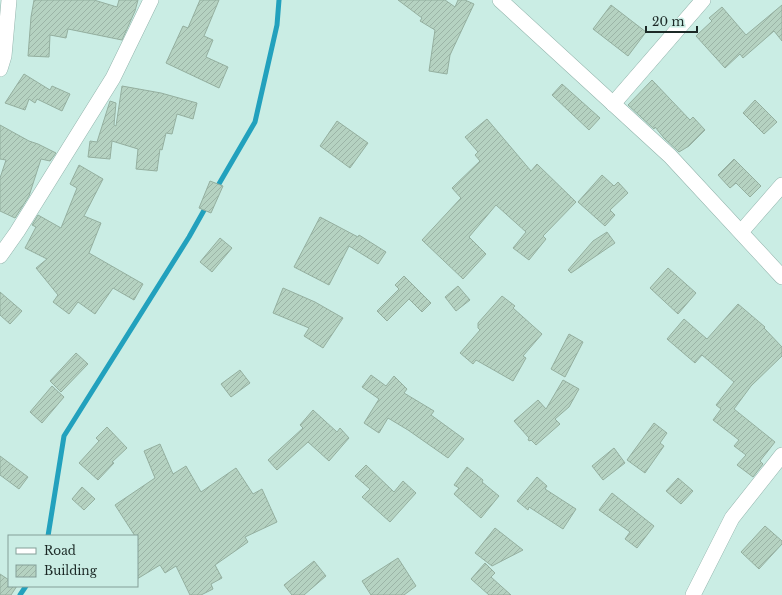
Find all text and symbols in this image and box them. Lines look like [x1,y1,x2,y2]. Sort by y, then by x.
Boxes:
scale bar [646,8,697,34]
text: 20 m [652,14,684,29]
legend [8,535,138,587]
text: Road [44,543,76,558]
text: Building [44,563,98,578]

